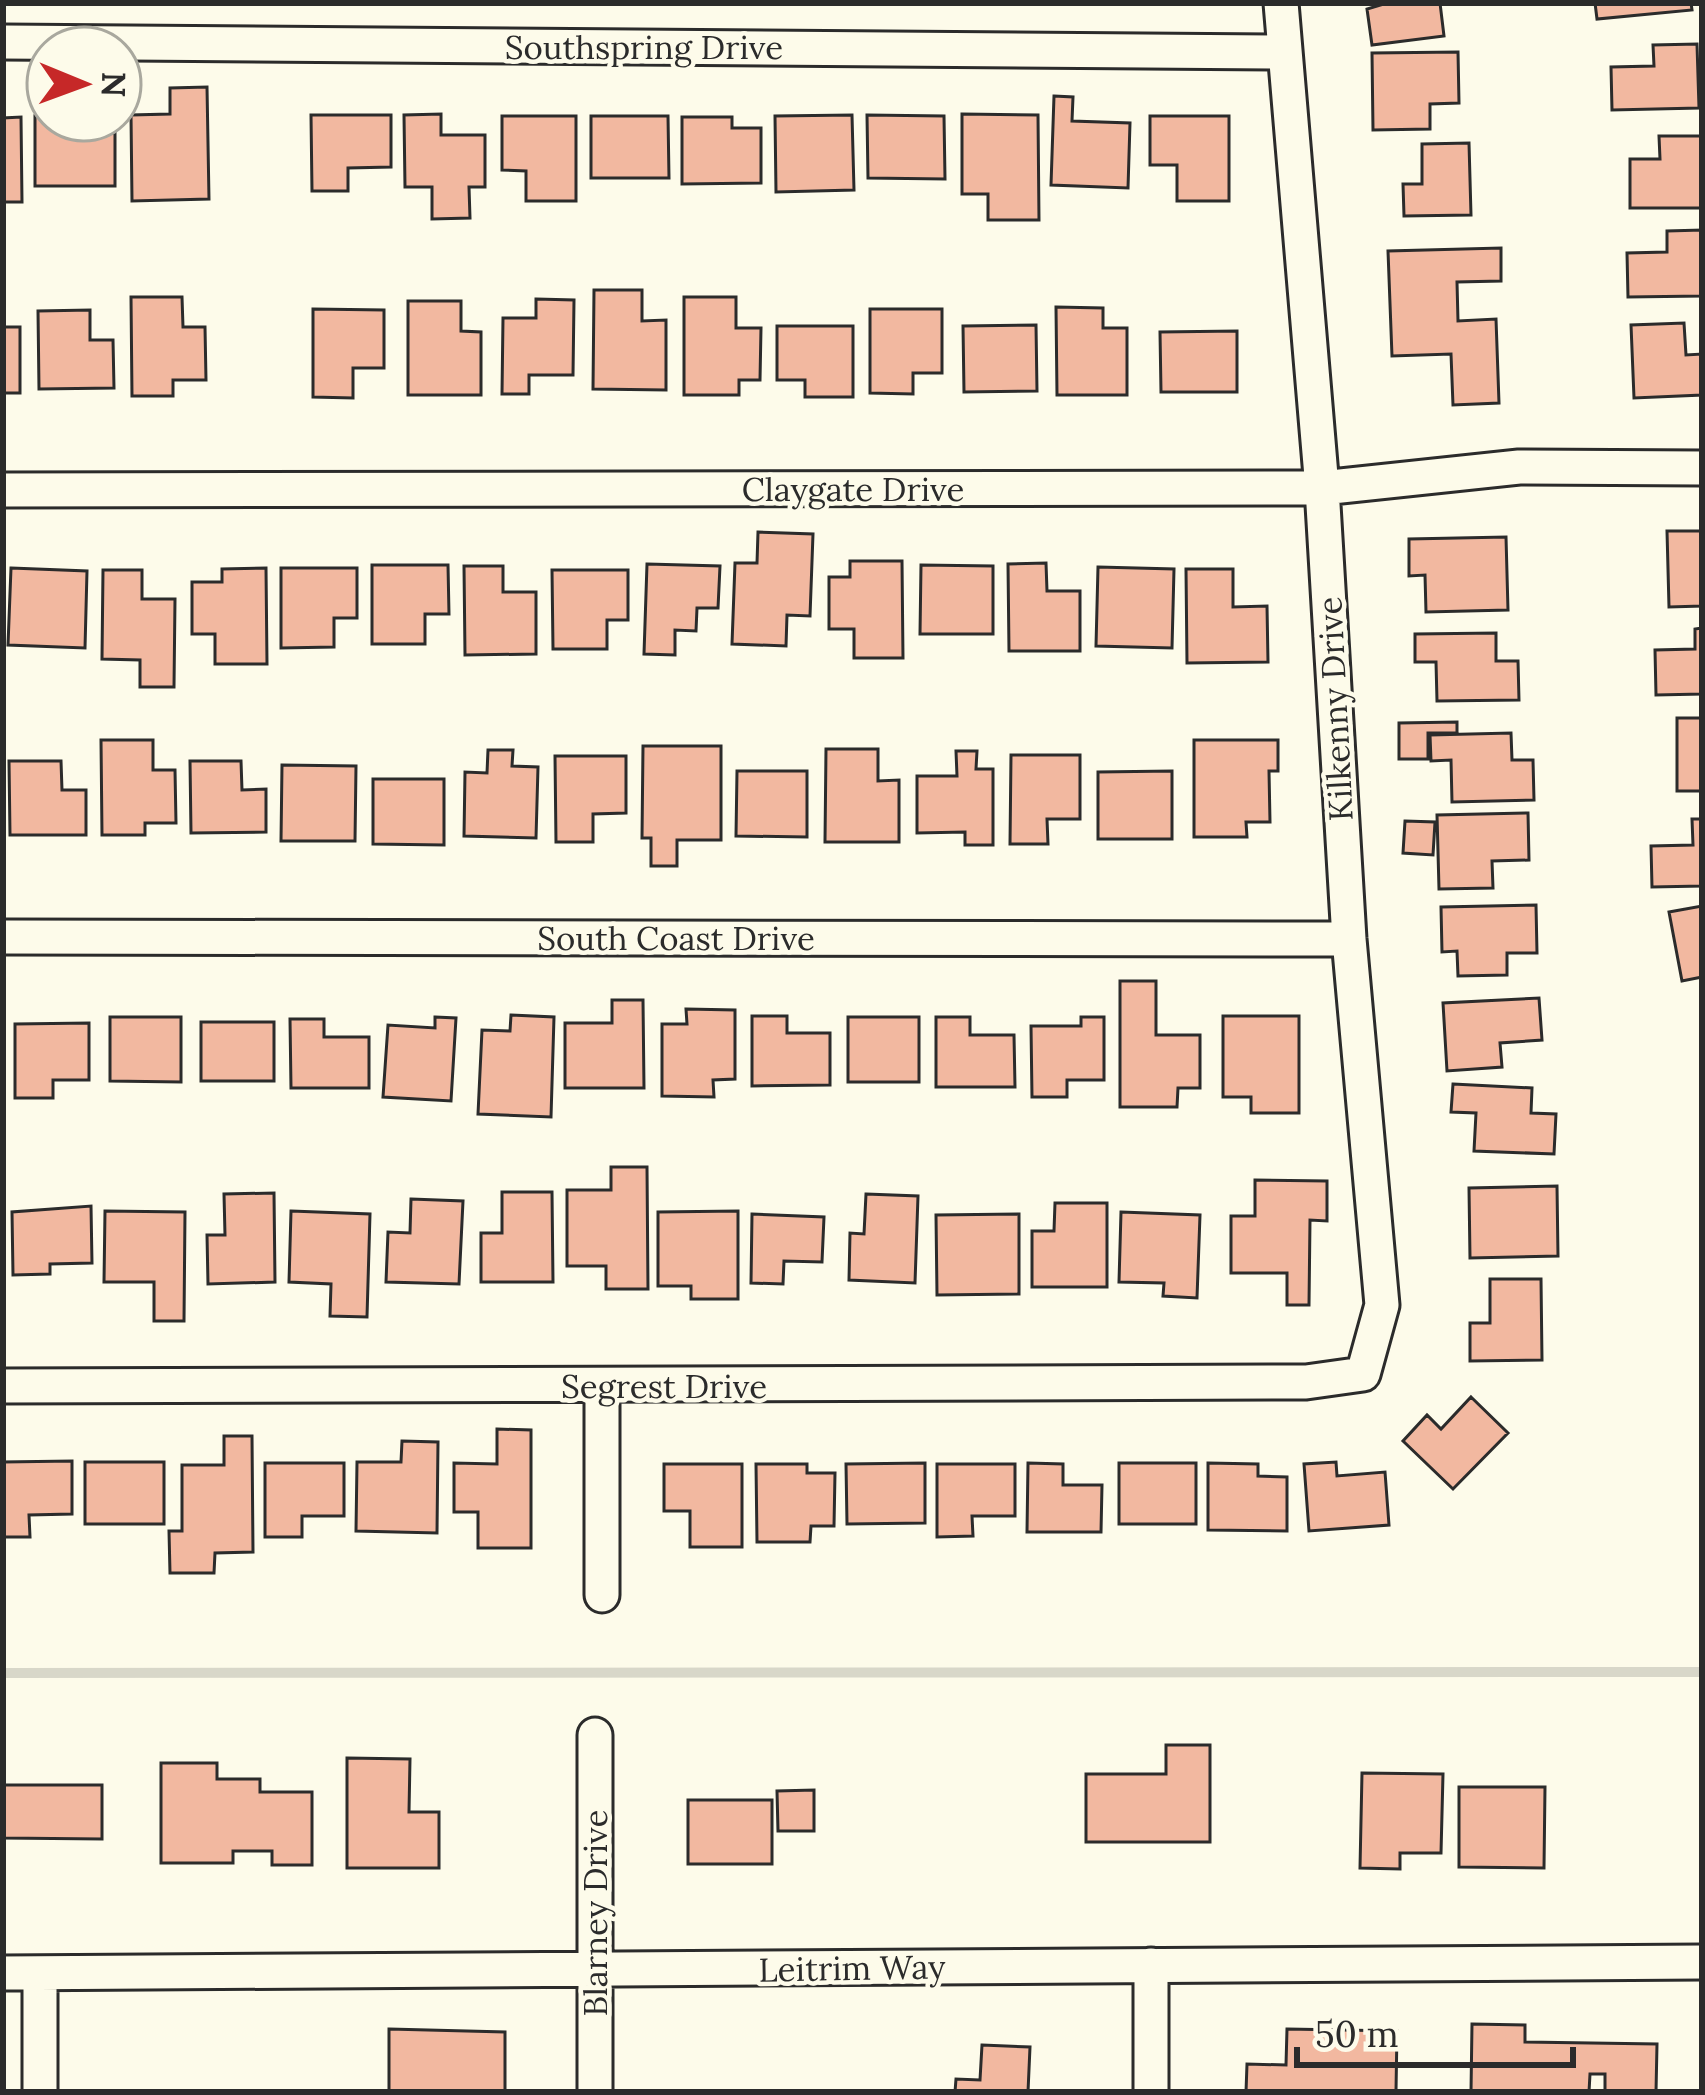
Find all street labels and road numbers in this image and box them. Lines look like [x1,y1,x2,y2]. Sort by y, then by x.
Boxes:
street label: Southspring Drive [505,26,783,68]
street label: Claygate Drive [742,468,964,510]
street label: Kilkenny Drive [1308,596,1362,822]
street label: South Coast Drive [537,917,815,959]
street label: Segrest Drive [561,1365,767,1407]
street label: Blarney Drive [574,1810,616,2016]
street label: Leitrim Way [758,1945,946,1991]

